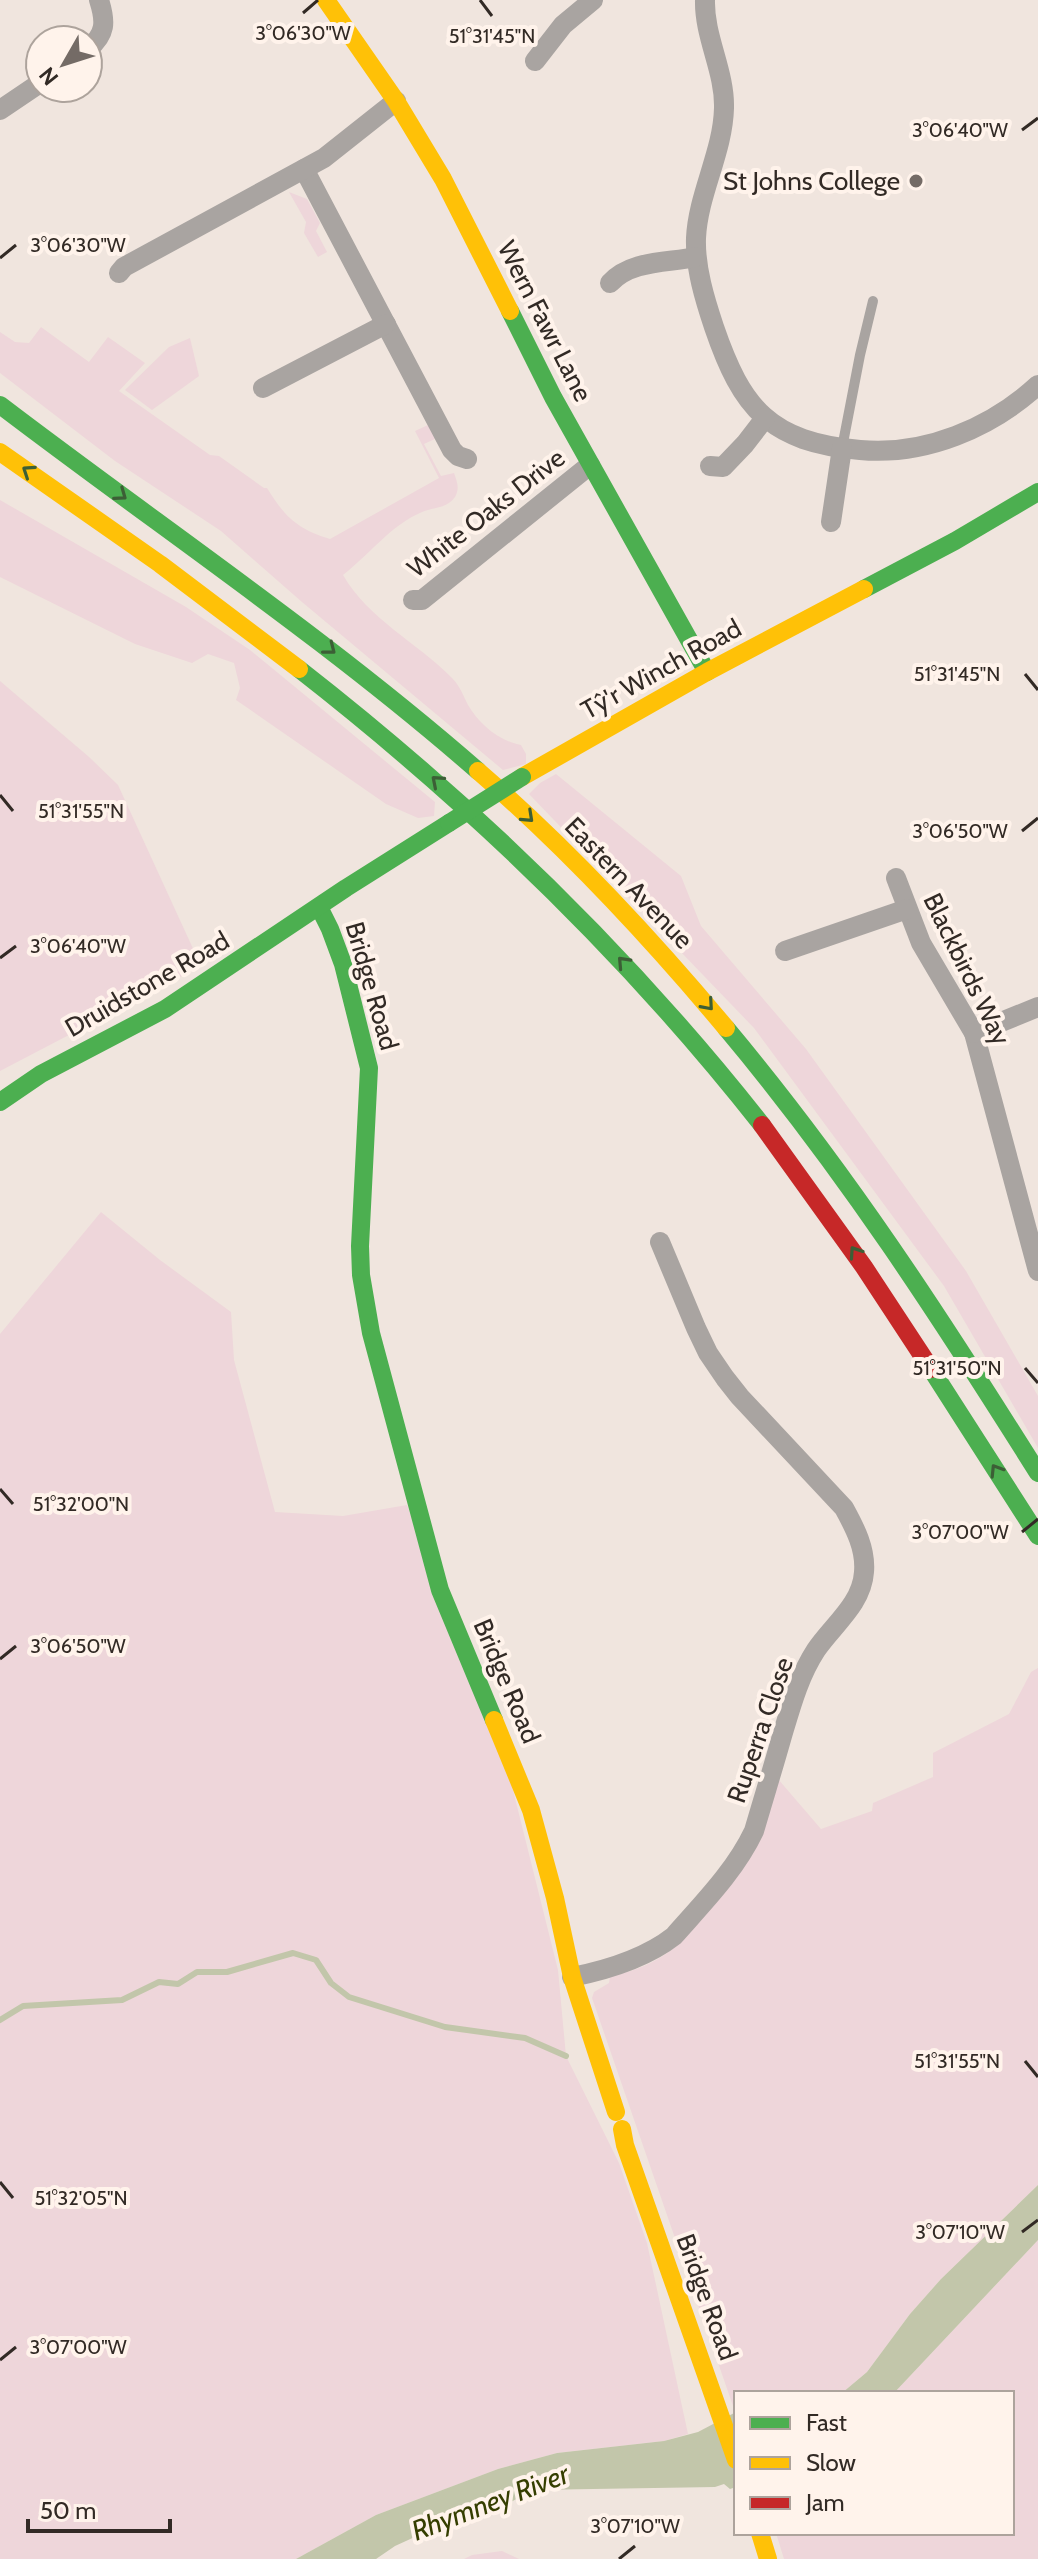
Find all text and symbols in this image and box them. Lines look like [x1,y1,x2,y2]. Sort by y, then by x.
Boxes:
text: 3°06'30"W [255,21,351,45]
north arrow [24,24,104,104]
text: 51°31'45"N [449,24,535,48]
text: N [33,62,64,91]
text: 3°06'40"W [912,118,1008,142]
place label: St Johns College [723,165,900,197]
marker: St Johns College [907,172,925,190]
text: 3°06'30"W [30,233,126,257]
street label: Wern Fawr Lane [491,235,599,407]
street label: White Oaks Drive [401,442,571,584]
one-way arrow [23,465,37,480]
one-way arrow [112,486,126,500]
street label: Tŷ'r Winch Road [575,612,747,726]
one-way arrow [321,640,336,654]
text: 51°31'45"N [914,662,1000,686]
one-way arrow [431,776,446,791]
text: 51°31'55"N [38,799,124,823]
one-way arrow [519,808,533,823]
street label: Eastern Avenue [558,810,700,956]
text: 3°06'50"W [912,819,1008,843]
street label: Blackbirds Way [916,888,1018,1050]
street label: Bridge Road [338,918,406,1054]
street label: Druidstone Road [59,924,235,1044]
text: 3°06'40"W [30,934,126,958]
one-way arrow [619,956,633,971]
one-way arrow [698,996,713,1010]
one-way arrow [849,1247,864,1261]
text: 51°31'50"N [912,1356,1002,1380]
one-way arrow [991,1465,1006,1479]
text: 51°32'00"N [33,1492,129,1516]
text: 3°07'00"W [911,1520,1009,1544]
street label: Bridge Road [466,1614,548,1748]
text: 3°06'50"W [30,1634,126,1658]
street label: Ruperra Close [720,1653,800,1807]
text: 51°31'55"N [914,2049,1000,2073]
text: 51°32'05"N [34,2186,128,2210]
text: 3°07'10"W [915,2220,1005,2244]
street label: Bridge Road [669,2229,745,2365]
text: 3°07'00"W [29,2335,127,2359]
legend [734,2391,1014,2535]
text: Fast [806,2408,847,2437]
text: Slow [806,2448,856,2477]
water label: Rhymney River [407,2456,575,2548]
scale bar [28,2483,170,2533]
text: Jam [805,2488,844,2517]
text: 50 m [40,2496,96,2525]
text: 3°07'10"W [590,2514,680,2538]

